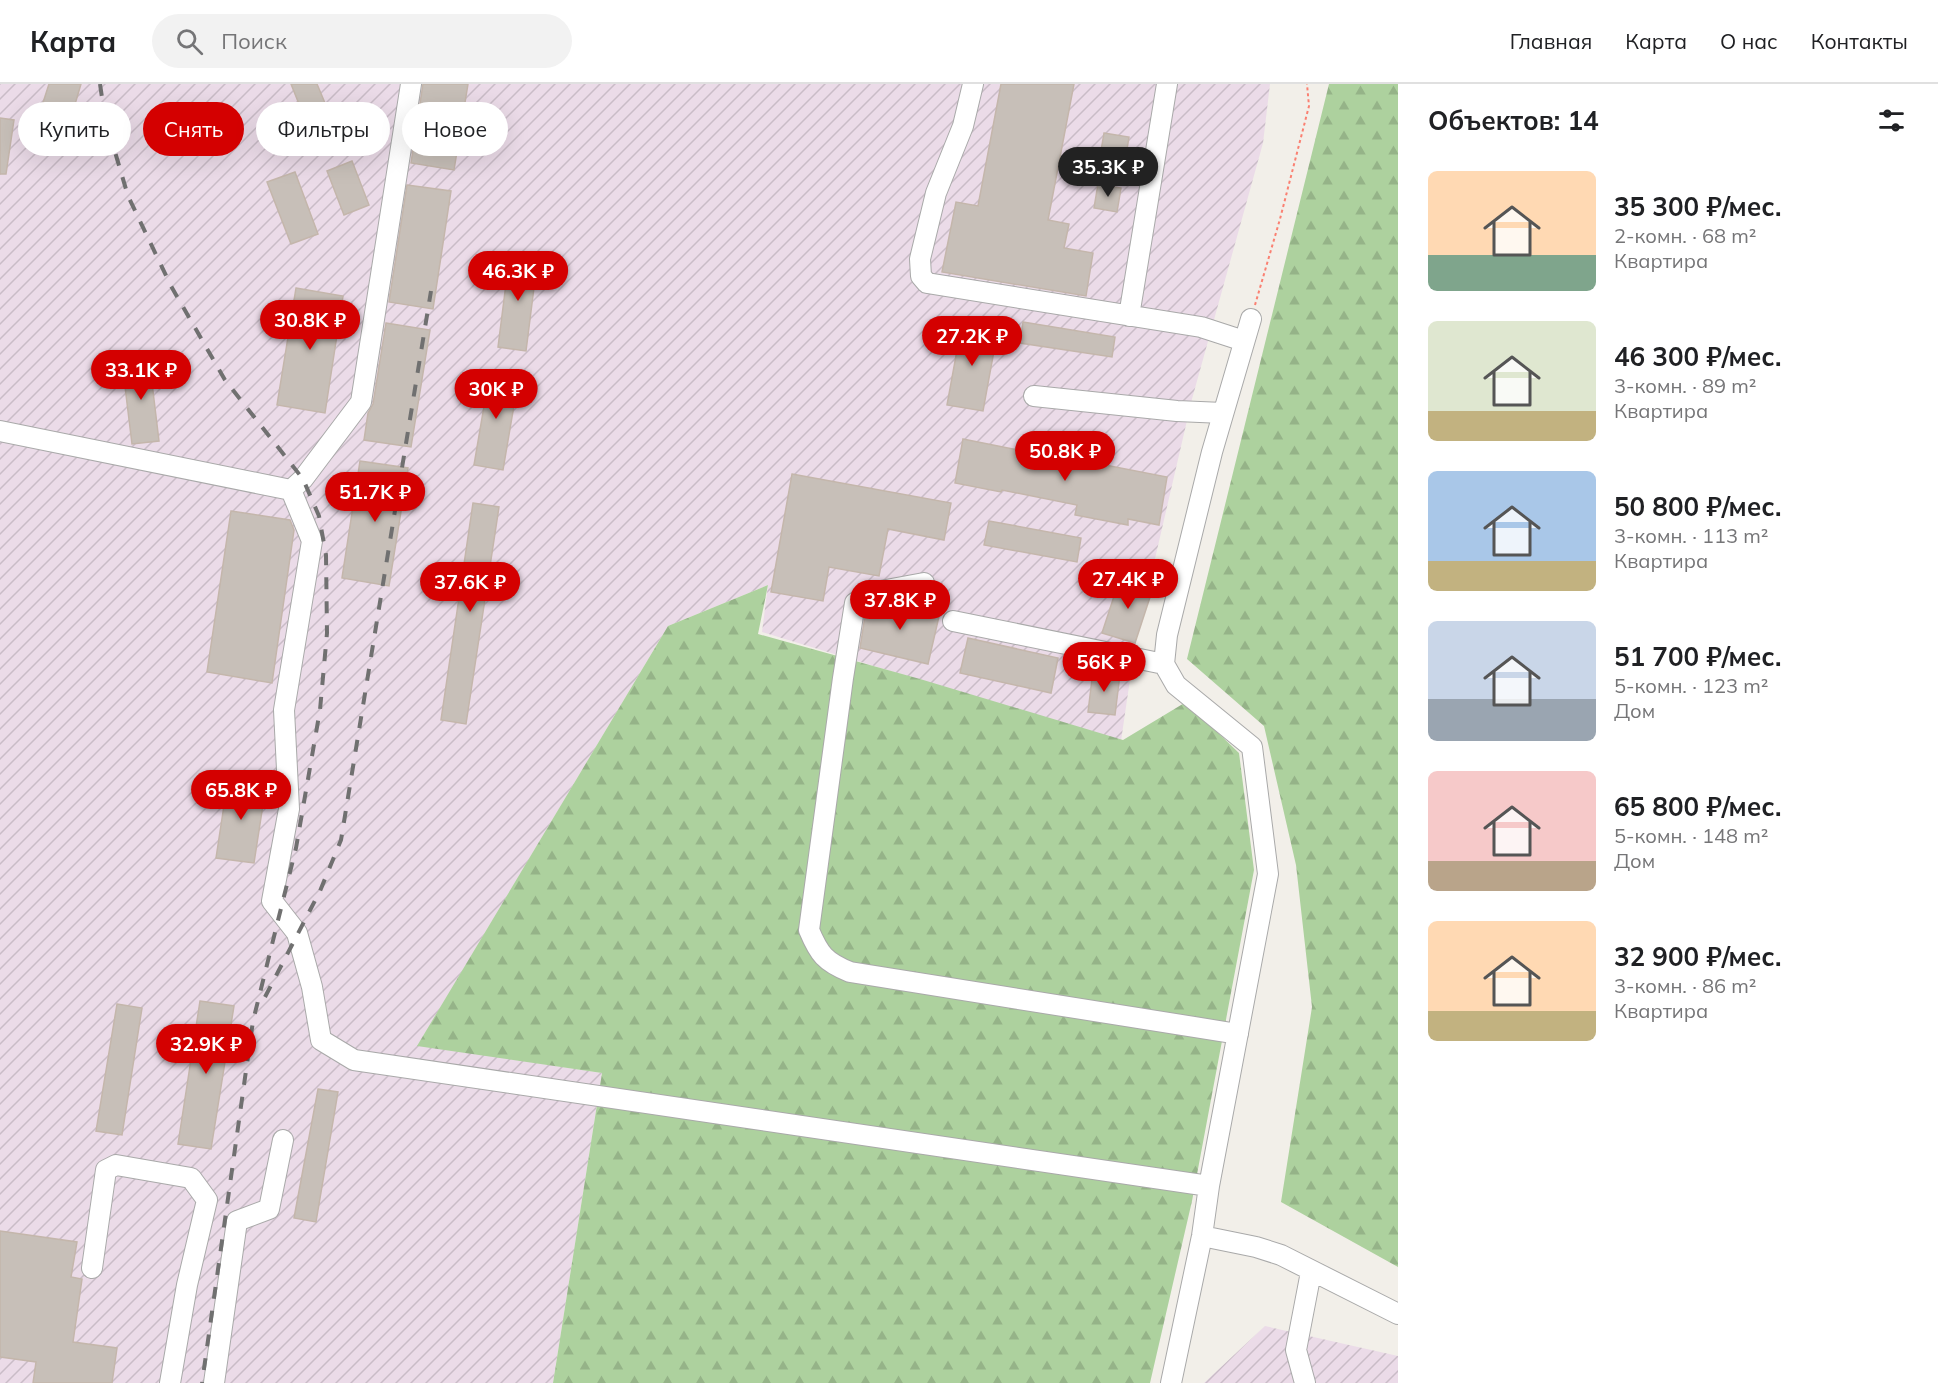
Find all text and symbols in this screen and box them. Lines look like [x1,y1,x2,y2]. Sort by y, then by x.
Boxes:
search box [152,14,572,68]
text: Карта [30,24,116,59]
icon: search [173,25,206,58]
text: Поиск [221,27,287,55]
text: Главная [1510,28,1592,54]
text: Карта [1625,28,1687,54]
text: О нас [1720,28,1778,54]
text: Контакты [1811,28,1908,54]
chip: Купить [18,102,131,156]
chip: Снять [143,102,244,156]
chip: Фильтры [256,102,390,156]
chip: Новое [402,102,508,156]
text: Объектов: 14 [1428,104,1599,137]
icon: filters [1875,104,1908,137]
pin: 35.3K ₽ [1053,147,1163,198]
text: 35.3K ₽ [1072,154,1144,179]
text: 35 300 ₽/мес. [1614,190,1781,223]
icon: home [1476,195,1548,267]
text: 2-комн. · 68 m² [1614,223,1756,248]
text: Квартира [1614,248,1708,273]
pin: 46.3K ₽ [463,251,573,302]
text: 46.3K ₽ [482,258,554,283]
pin: 30.8K ₽ [255,300,365,351]
text: 30.8K ₽ [274,307,346,332]
pin: 27.2K ₽ [917,316,1027,367]
text: 27.2K ₽ [936,323,1008,348]
text: 46 300 ₽/мес. [1614,340,1781,373]
icon: home [1476,345,1548,417]
pin: 33.1K ₽ [86,350,196,401]
text: 33.1K ₽ [105,357,177,382]
pin: 30K ₽ [454,369,538,420]
text: 3-комн. · 89 m² [1614,373,1756,398]
text: 30K ₽ [469,376,523,401]
text: Квартира [1614,398,1708,423]
pin: 50.8K ₽ [1010,431,1120,482]
text: 50.8K ₽ [1029,438,1101,463]
pin: 51.7K ₽ [320,472,430,523]
text: 51.7K ₽ [339,479,411,504]
text: 50 800 ₽/мес. [1614,490,1781,523]
icon: home [1476,495,1548,567]
text: 3-комн. · 113 m² [1614,523,1768,548]
text: Квартира [1614,548,1708,573]
pin: 27.4K ₽ [1073,559,1183,610]
pin: 37.6K ₽ [415,562,525,613]
text: 27.4K ₽ [1092,566,1164,591]
text: 37.6K ₽ [434,569,506,594]
pin: 37.8K ₽ [845,580,955,631]
text: 37.8K ₽ [864,587,936,612]
text: 51 700 ₽/мес. [1614,640,1781,673]
pin: 56K ₽ [1062,642,1146,693]
icon: home [1476,645,1548,717]
text: 56K ₽ [1077,649,1131,674]
text: 5-комн. · 123 m² [1614,673,1768,698]
text: Дом [1614,698,1655,723]
pin: 65.8K ₽ [186,770,296,821]
text: 65.8K ₽ [205,777,277,802]
text: 65 800 ₽/мес. [1614,790,1781,823]
icon: home [1476,795,1548,867]
text: 5-комн. · 148 m² [1614,823,1768,848]
text: Дом [1614,848,1655,873]
text: 32 900 ₽/мес. [1614,940,1781,973]
icon: home [1476,945,1548,1017]
text: 3-комн. · 86 m² [1614,973,1756,998]
text: Квартира [1614,998,1708,1023]
pin: 32.9K ₽ [151,1024,261,1075]
text: 32.9K ₽ [170,1031,242,1056]

